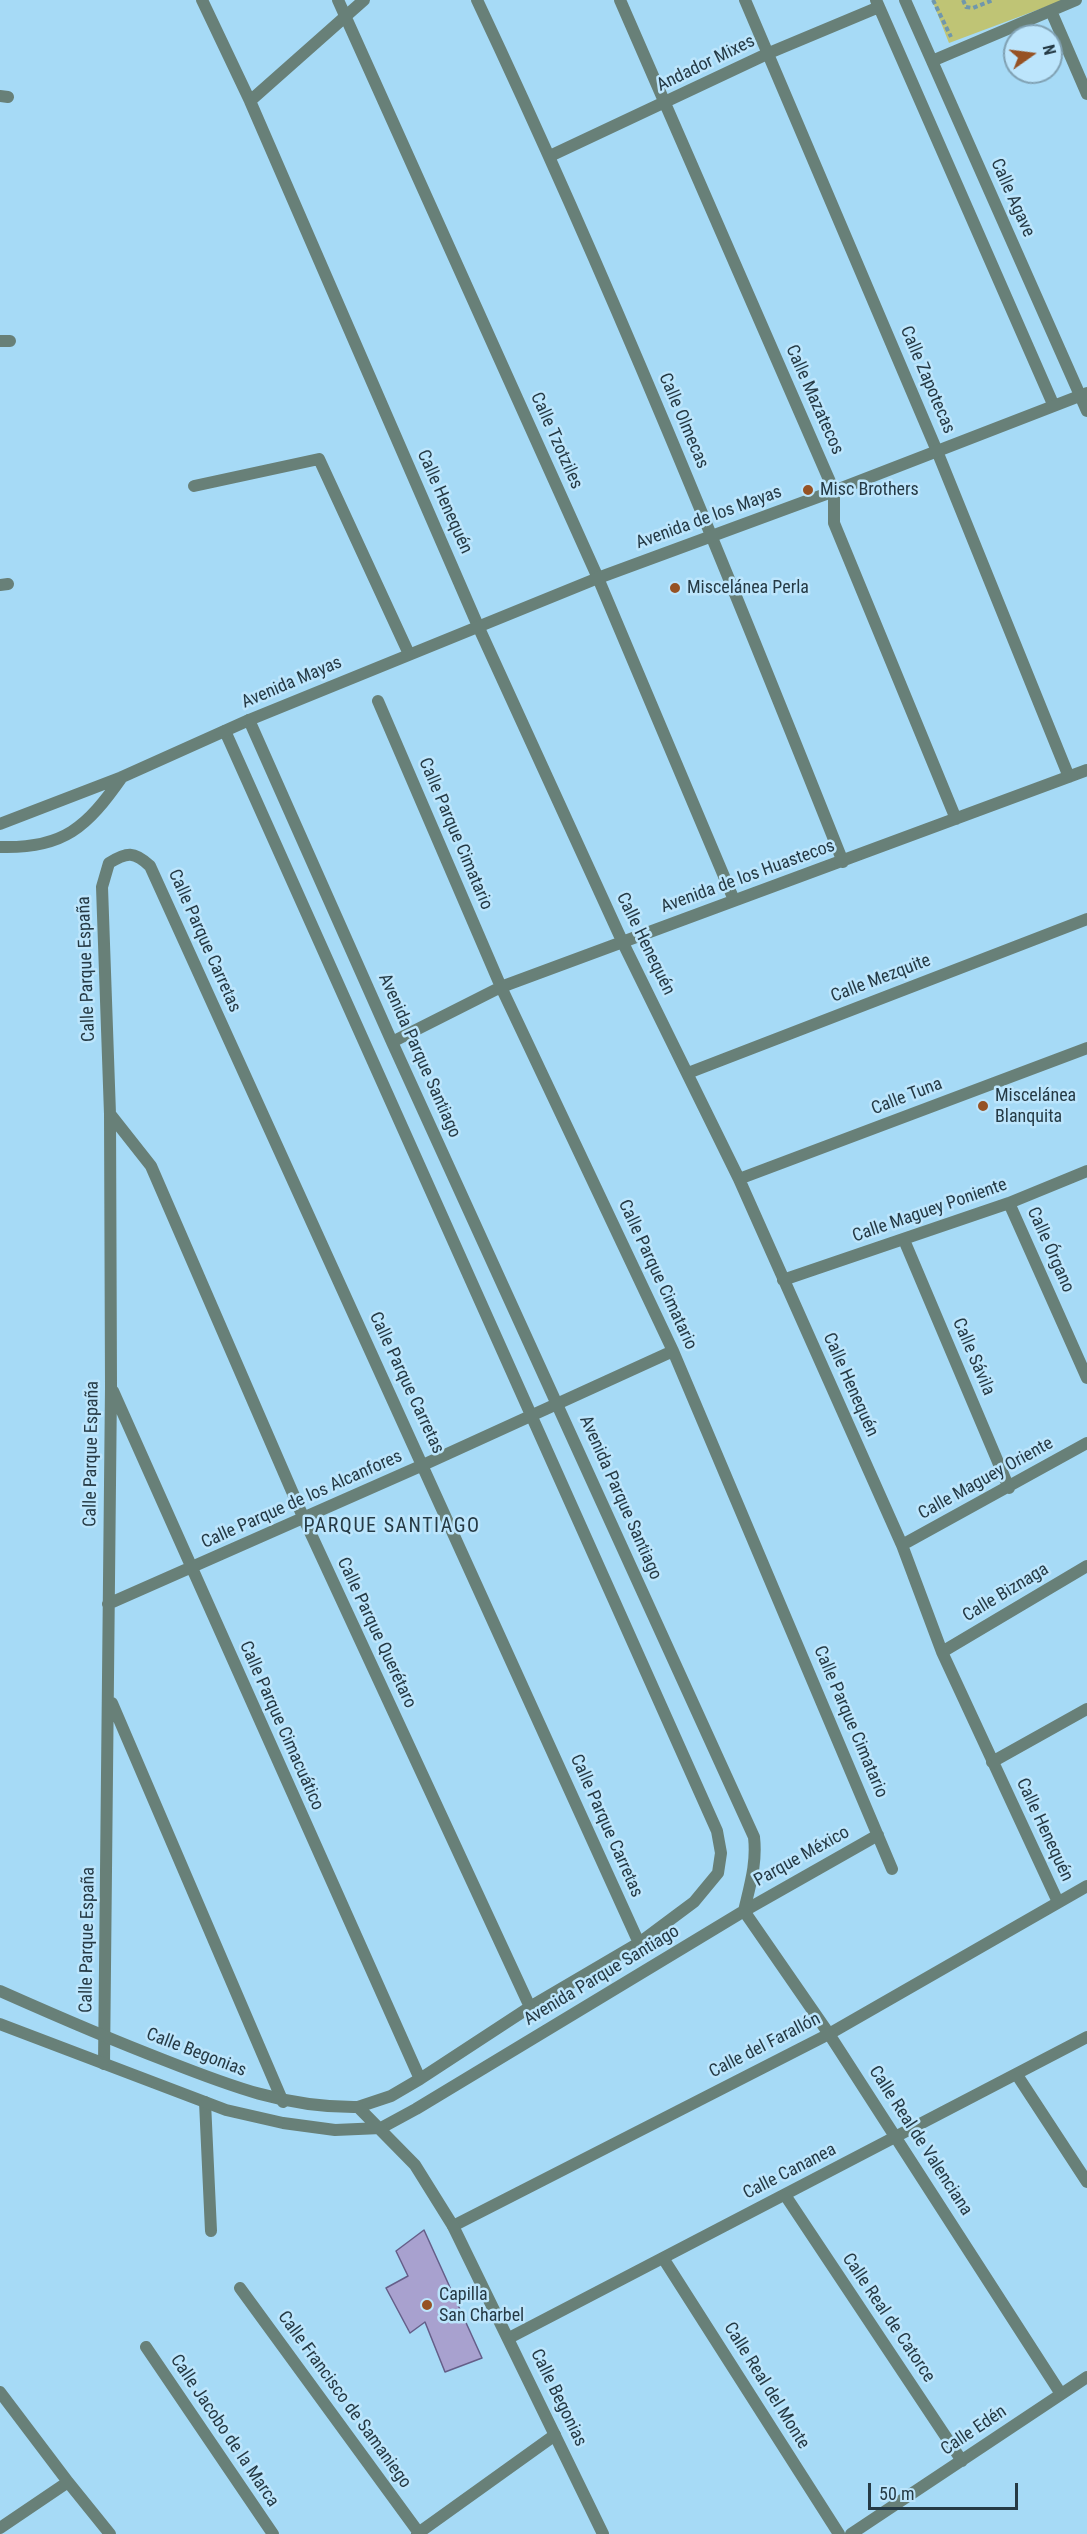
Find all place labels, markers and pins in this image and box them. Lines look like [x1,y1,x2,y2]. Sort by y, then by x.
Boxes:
place label: Misc Brothers [820,479,919,501]
marker: Misc Brothers [801,483,815,497]
place label: Miscelánea Perla [687,577,809,599]
marker: Miscelánea Perla [668,581,682,595]
place label: Miscelánea Blanquita [995,1085,1076,1128]
marker: Miscelánea Blanquita [976,1099,990,1113]
place label: Capilla San Charbel [439,2284,524,2326]
marker: Capilla San Charbel [420,2298,434,2312]

